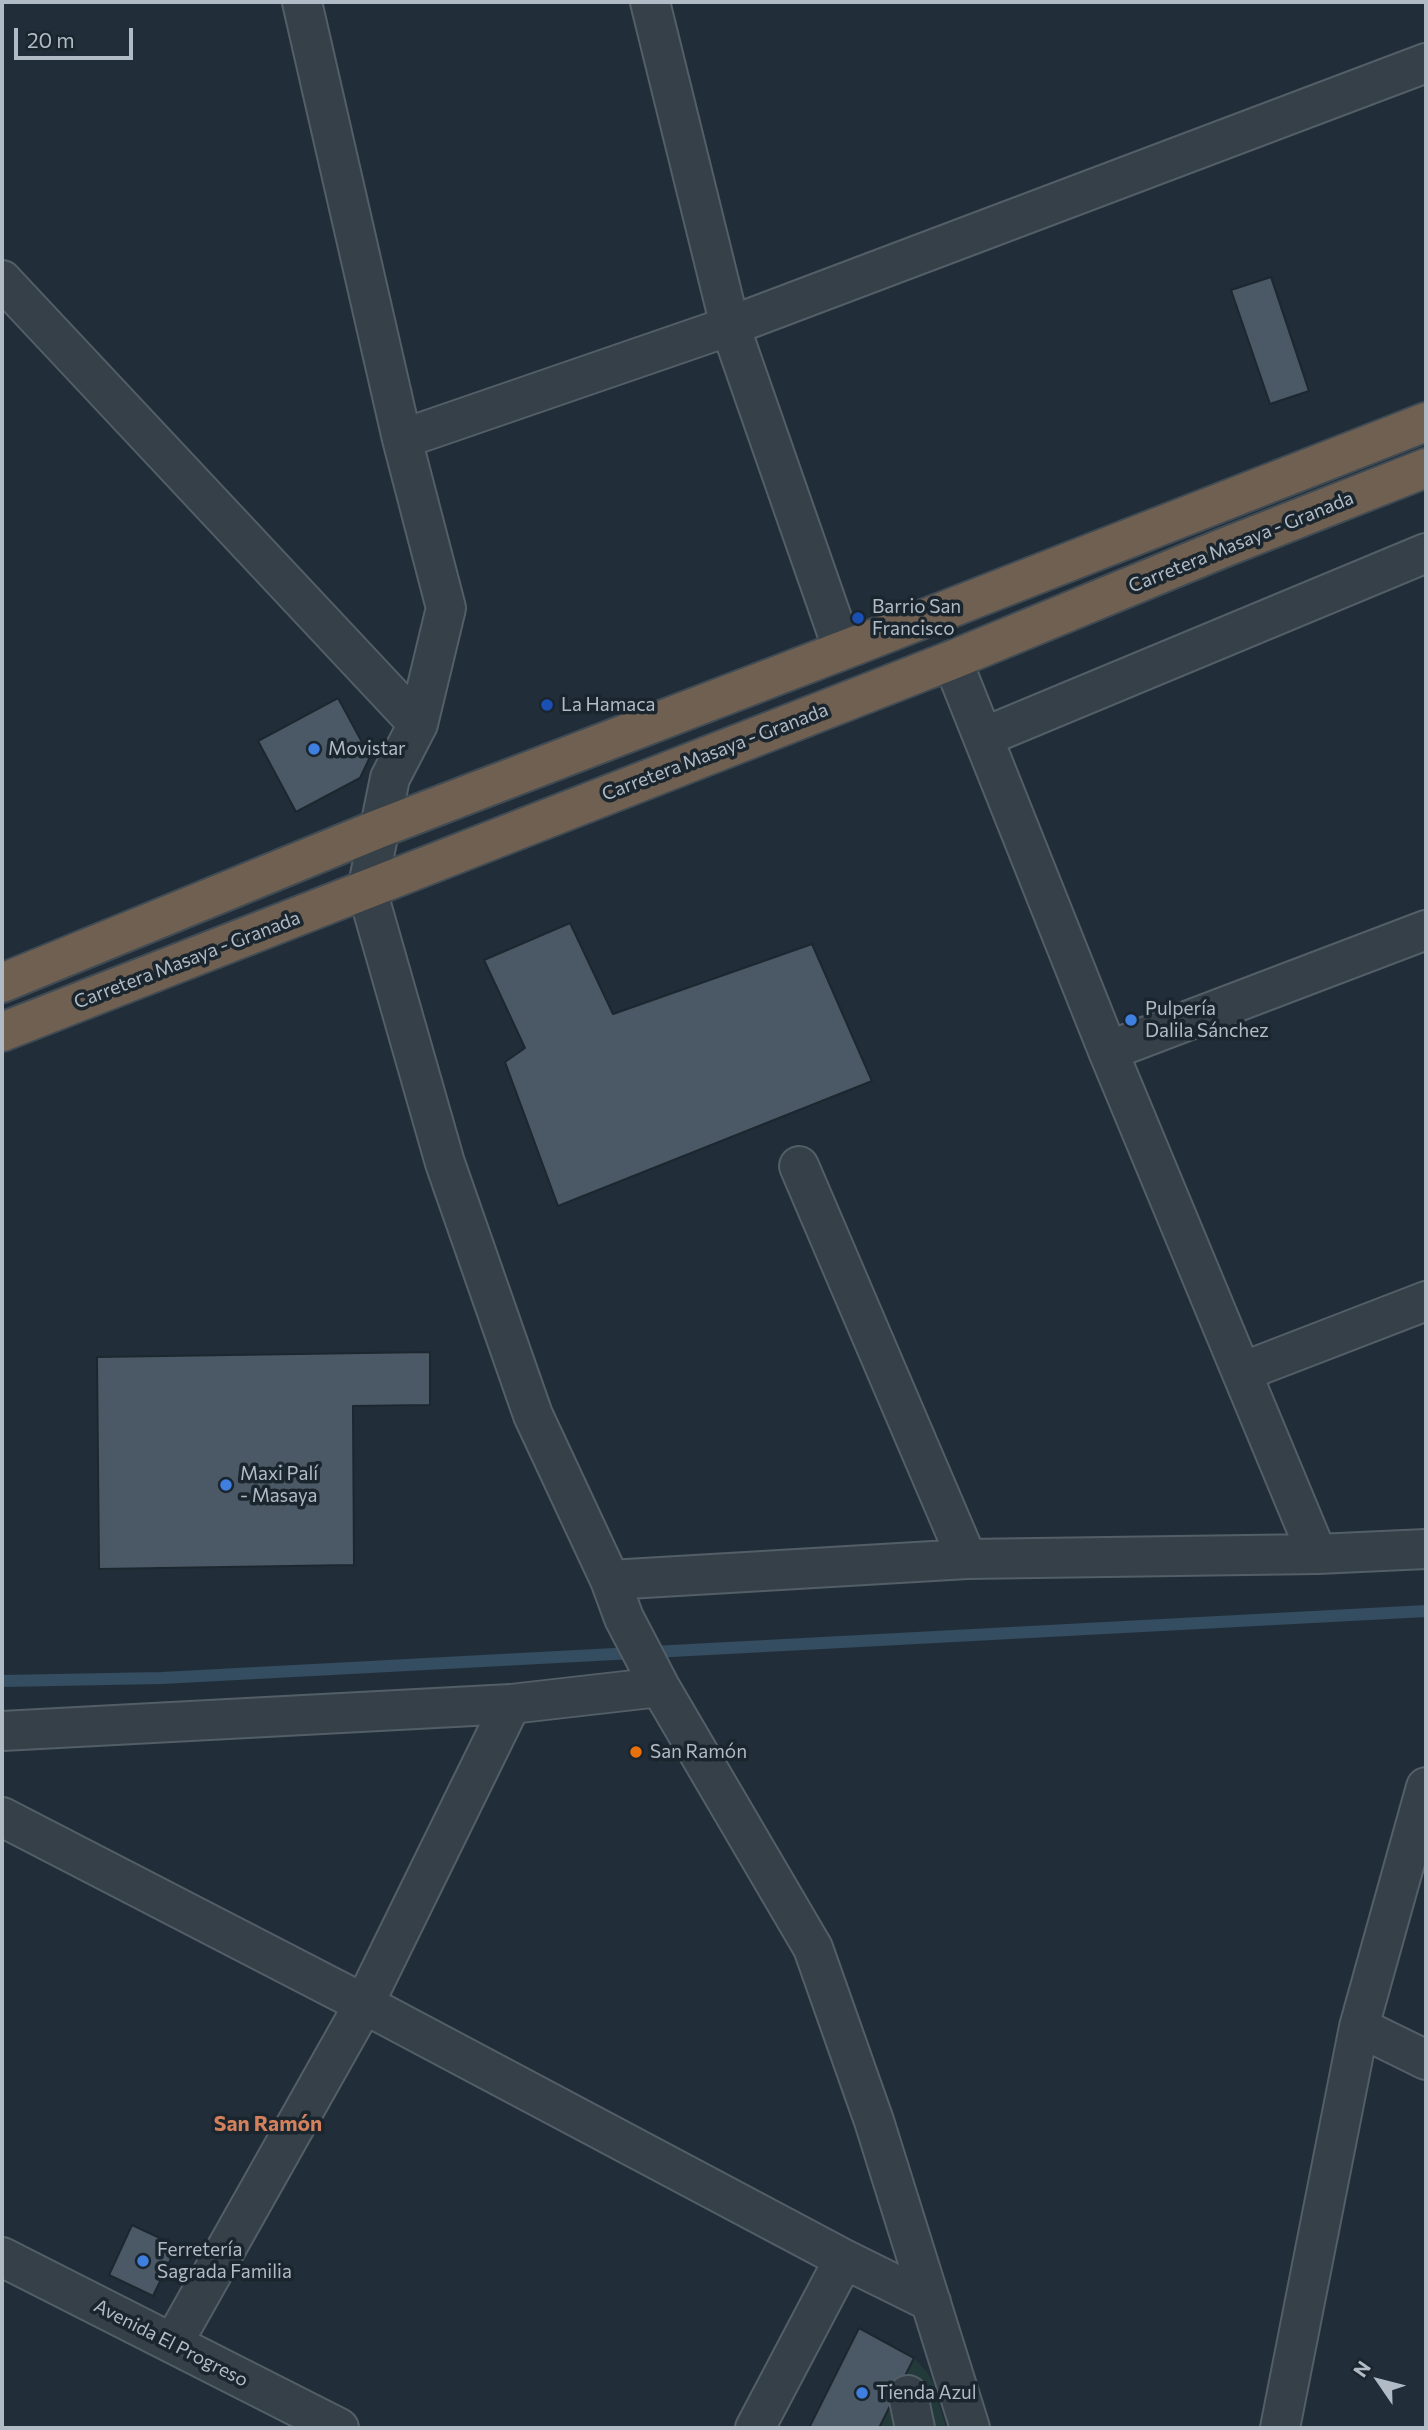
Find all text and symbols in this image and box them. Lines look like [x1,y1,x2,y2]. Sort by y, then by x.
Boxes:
scale bar [18,14,136,58]
text: 20 m [27,27,75,52]
street label: Carretera Masaya - Granada [1125,486,1357,598]
place label: Barrio San Francisco [872,596,961,640]
marker: Barrio San Francisco [850,610,866,626]
place label: La Hamaca [561,694,655,716]
marker: La Hamaca [539,697,555,713]
street label: Carretera Masaya - Granada [599,698,831,806]
place label: Movistar [328,738,406,760]
marker: Movistar [306,741,322,757]
street label: Carretera Masaya - Granada [71,906,303,1014]
place label: Pulpería Dalila Sánchez [1145,998,1269,1042]
marker: Pulpería Dalila Sánchez [1123,1012,1139,1028]
place label: Maxi Palí - Masaya [240,1463,318,1507]
marker: Maxi Palí - Masaya [218,1477,234,1493]
place label: San Ramón [650,1741,747,1763]
marker: San Ramón [628,1744,644,1760]
district label: San Ramón [214,2111,322,2137]
place label: Ferretería Sagrada Familia [157,2239,292,2283]
marker: Ferretería Sagrada Familia [135,2253,151,2269]
street label: Avenida El Progreso [90,2294,252,2392]
north arrow [1344,2346,1414,2416]
text: N [1348,2356,1375,2381]
place label: Tienda Azul [876,2382,977,2404]
marker: Tienda Azul [854,2385,870,2401]

